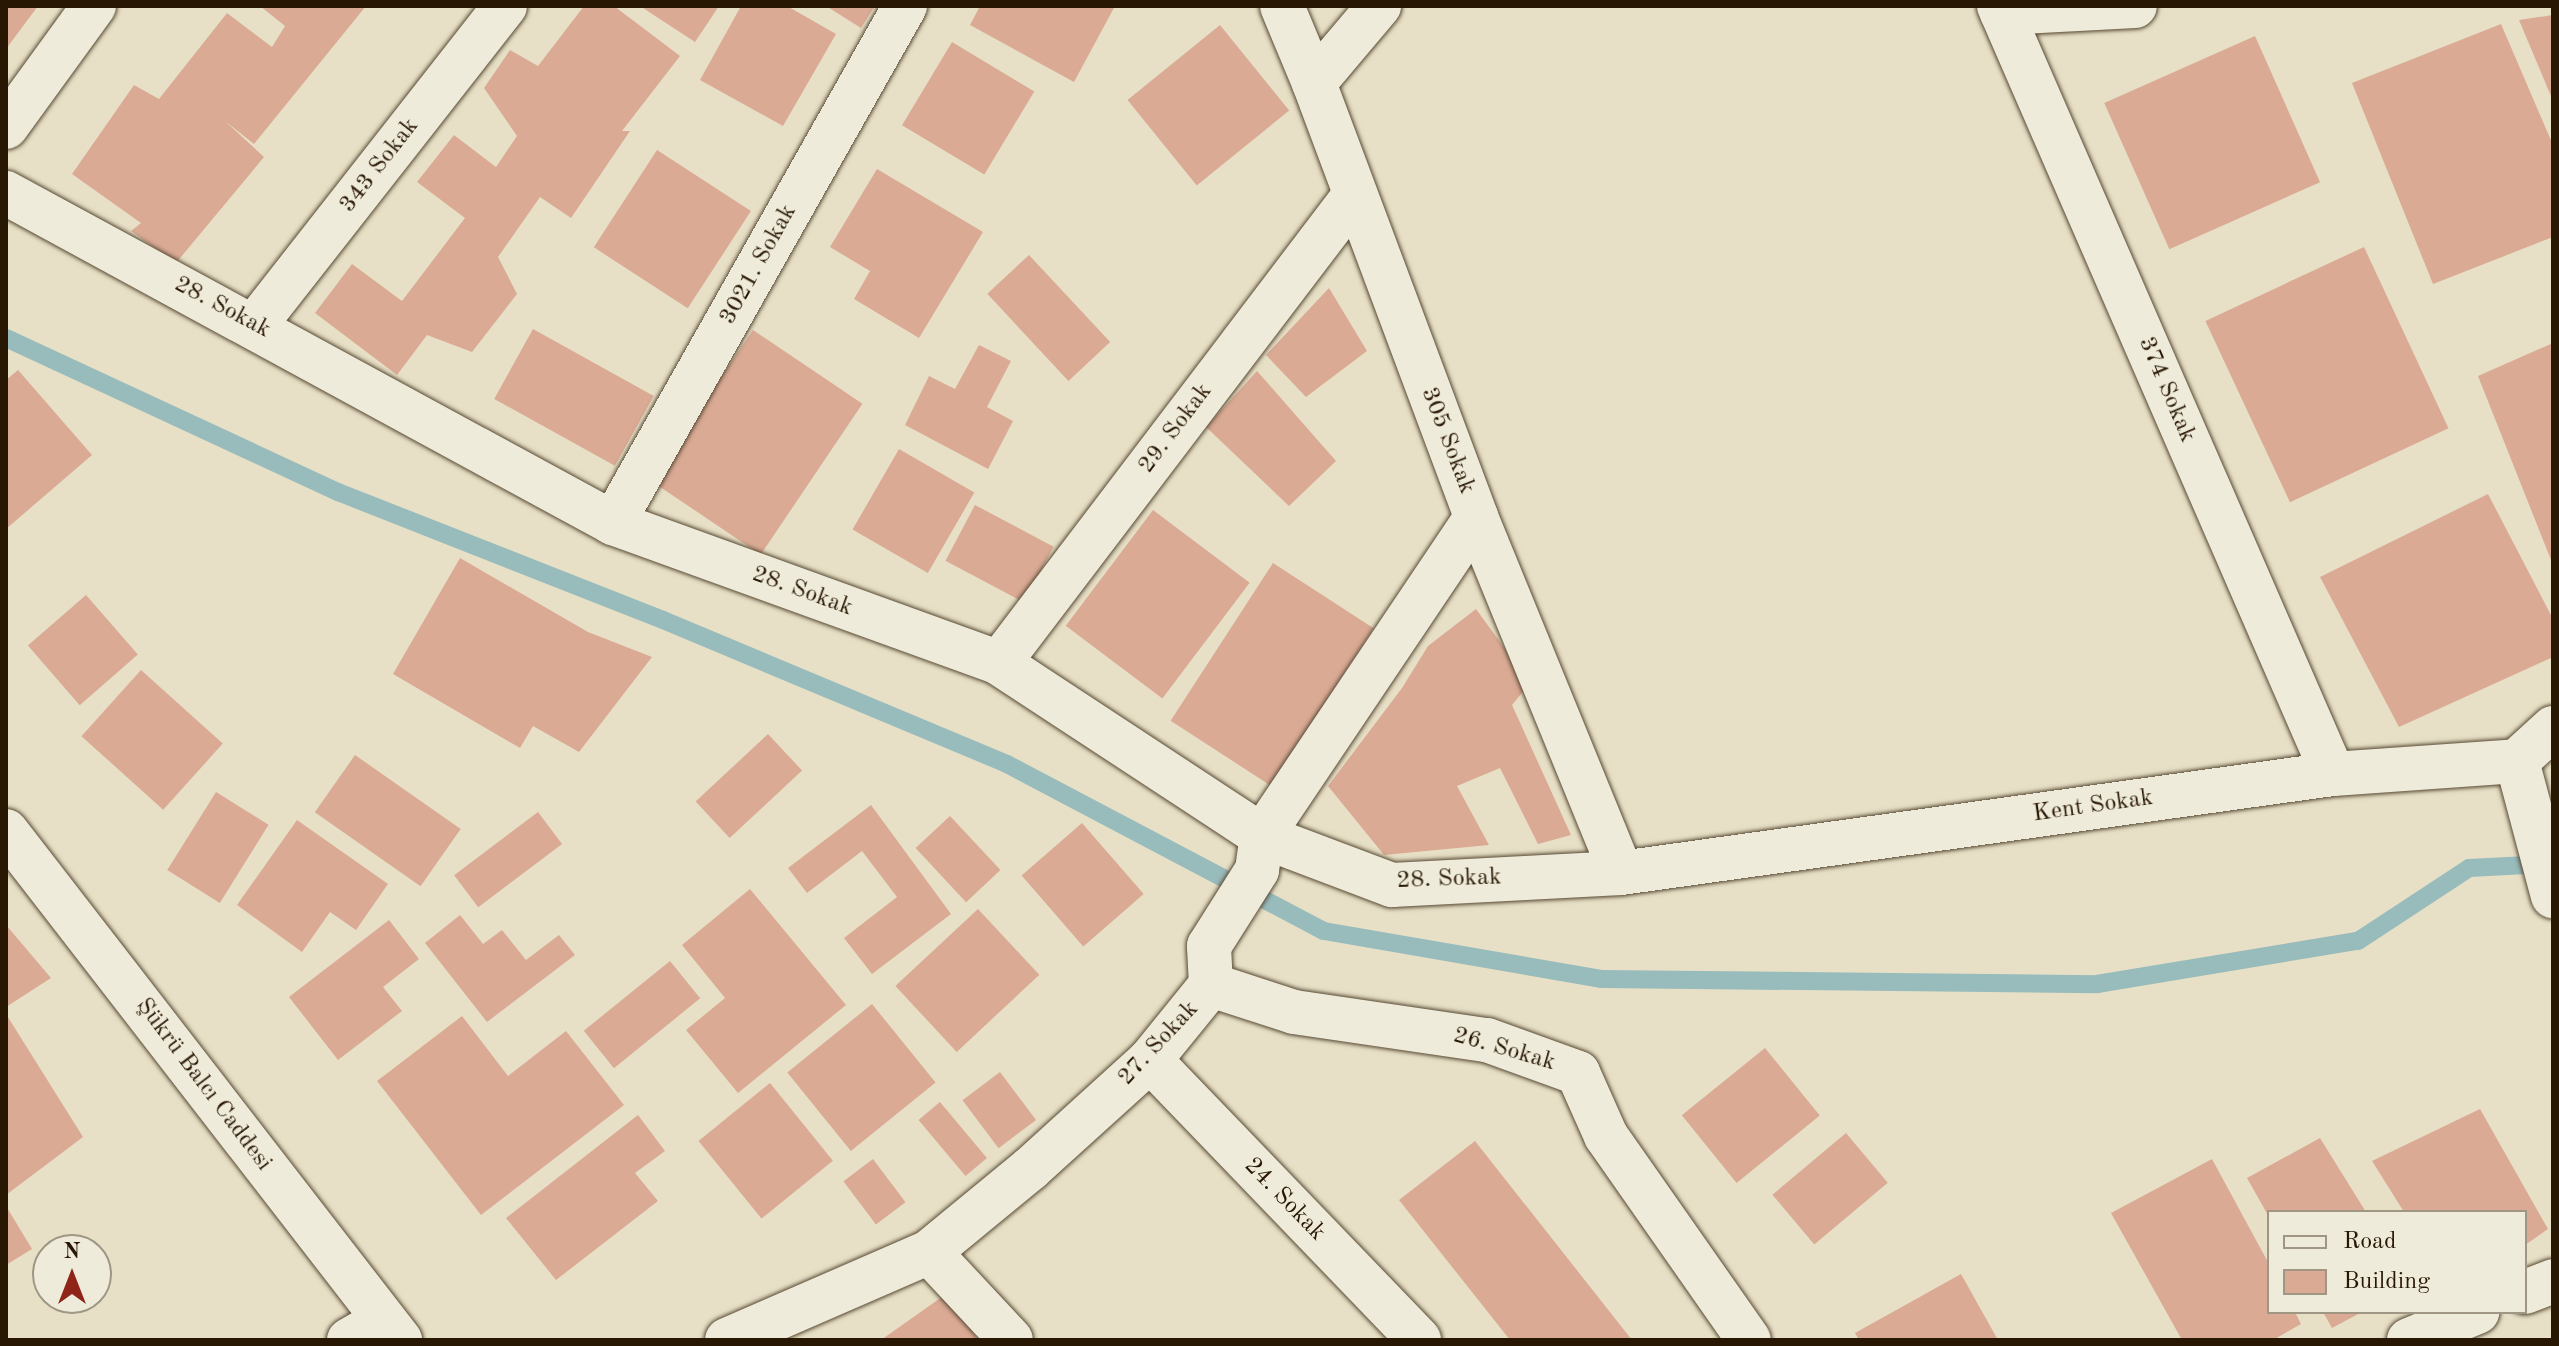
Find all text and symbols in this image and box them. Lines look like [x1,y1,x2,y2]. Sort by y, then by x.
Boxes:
street label: 343 Sokak [334,113,426,219]
street label: 3021. Sokak [714,200,804,330]
street label: 28. Sokak [169,271,275,345]
street label: 374 Sokak [2131,333,2201,447]
street label: 29. Sokak [1133,378,1219,480]
street label: 305 Sokak [1413,384,1481,498]
street label: 28. Sokak [748,561,856,623]
street label: Kent Sokak [2031,784,2155,830]
street label: 28. Sokak [1396,864,1502,896]
street label: Şükrü Balcı Caddesi [129,993,277,1177]
street label: 27. Sokak [1113,996,1205,1092]
street label: 26. Sokak [1450,1022,1558,1078]
street label: 24. Sokak [1237,1152,1331,1248]
legend [2267,1210,2527,1314]
text: Road [2343,1230,2396,1254]
north arrow [32,1234,112,1314]
text: N [64,1241,80,1263]
text: Building [2343,1270,2430,1294]

